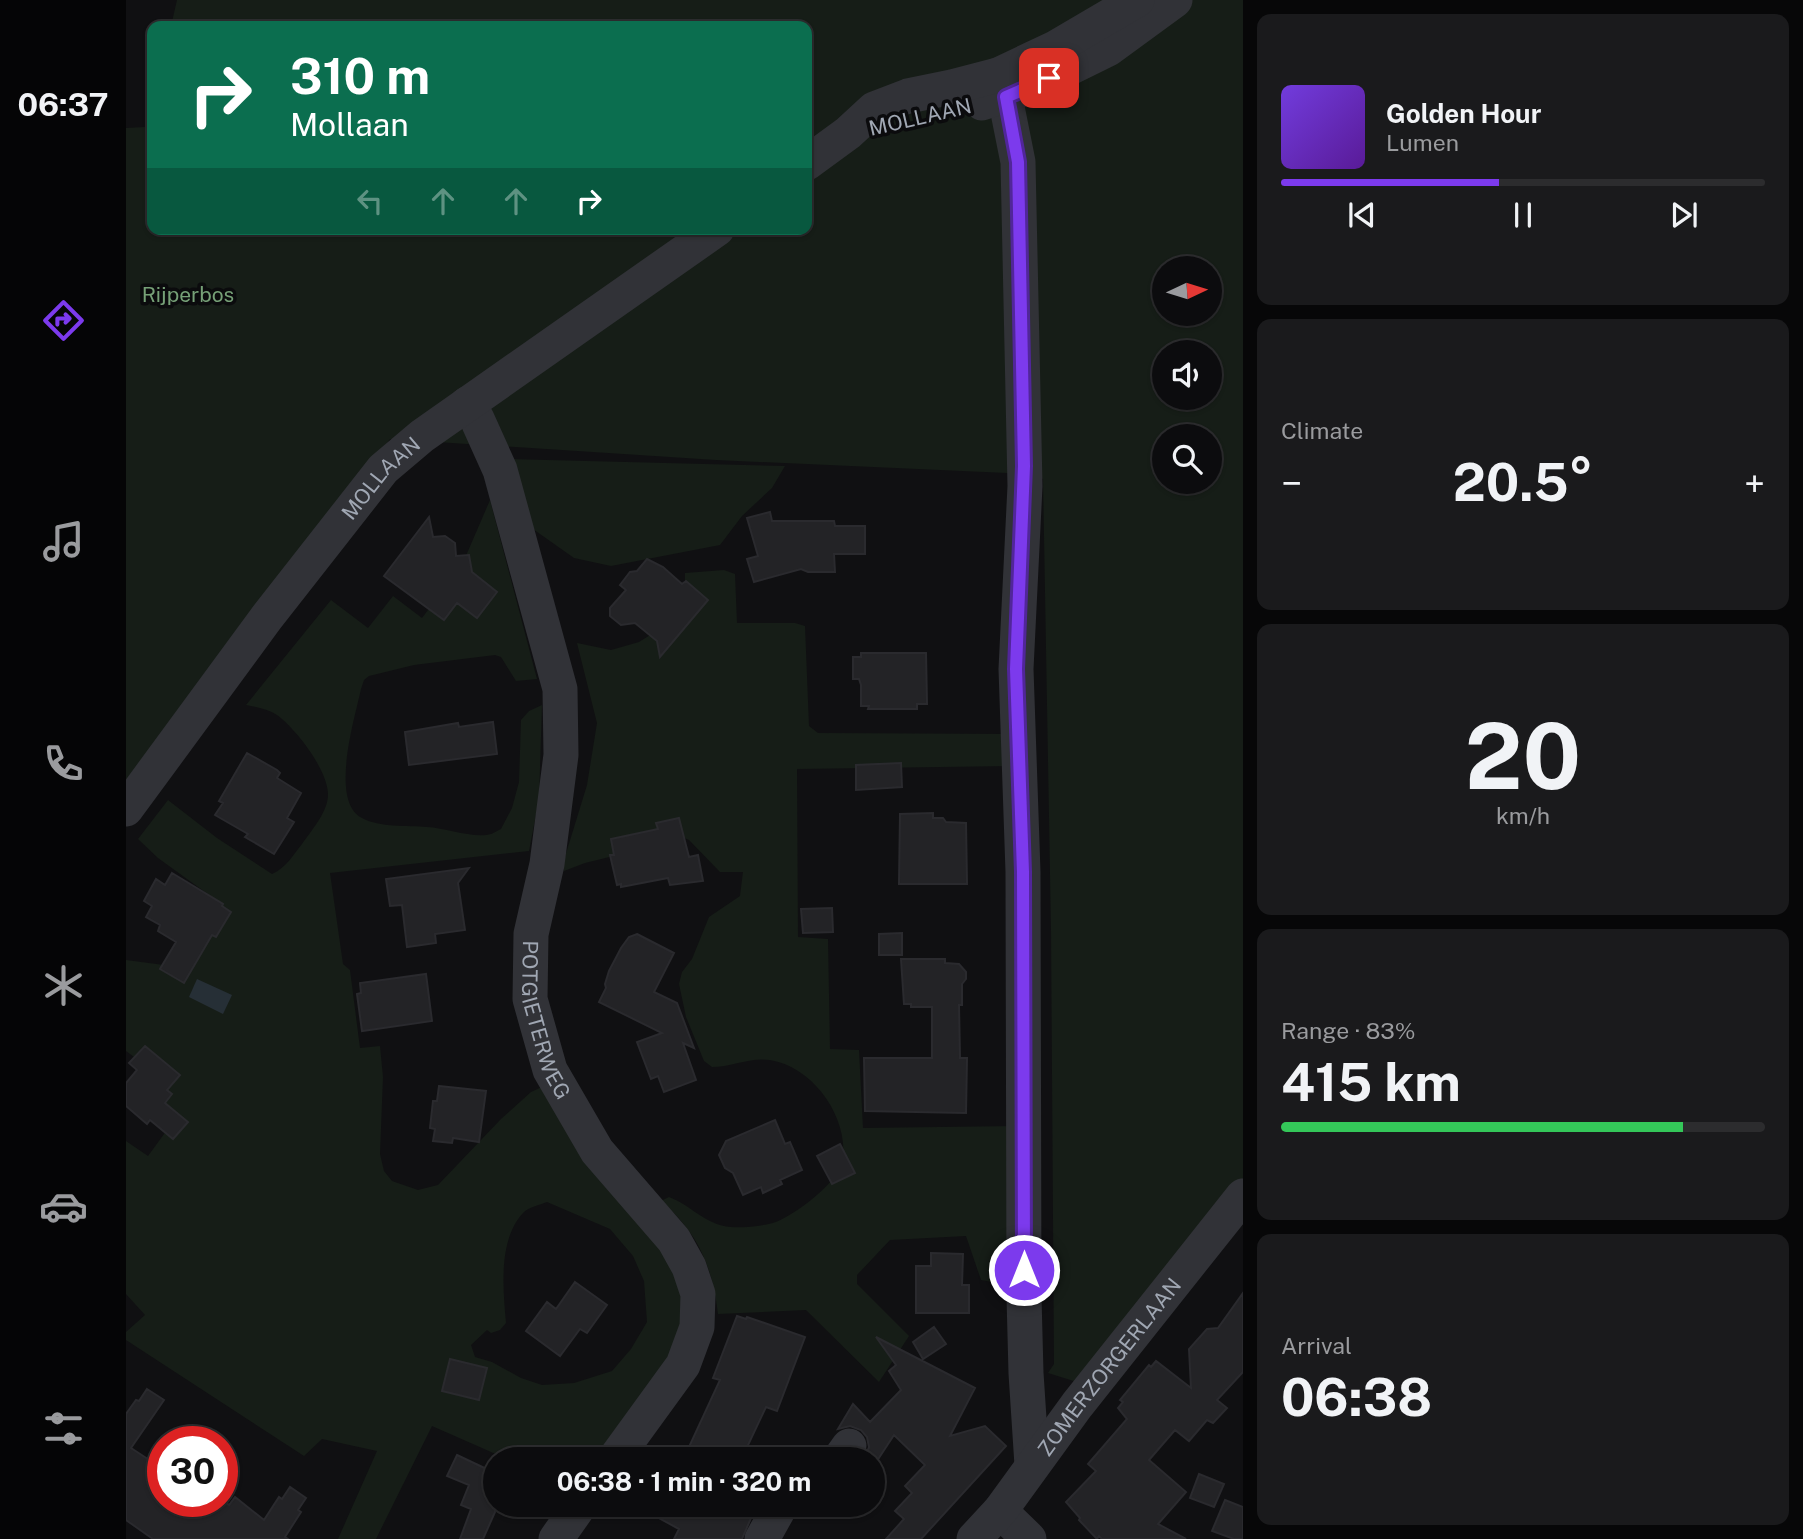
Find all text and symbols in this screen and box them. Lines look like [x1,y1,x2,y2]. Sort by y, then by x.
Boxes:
text: 310 m [290,47,430,105]
pin [1019,48,1079,108]
icon: right [175,49,266,140]
icon: arrive [1030,59,1068,97]
text: 06:37 [17,86,109,123]
street label: MOLLAAN [866,93,974,141]
text: Golden Hour [1386,98,1541,129]
text: Mollaan [290,106,409,143]
text: Lumen [1386,129,1459,156]
icon: left [351,182,389,220]
icon: ahead [424,182,462,220]
icon: ahead [497,182,535,220]
icon: right [570,182,608,220]
icon: previous [1343,196,1381,234]
icon: pause [1504,196,1542,234]
icon: next [1665,196,1703,234]
north arrow [1152,256,1222,326]
map controls [1152,256,1222,494]
park label: Rijperbos [142,282,234,307]
icon: directions [39,296,88,345]
button: sound [1152,340,1222,410]
text: Climate [1281,417,1363,444]
button: search [1152,424,1222,494]
street label: MOLLAAN [336,431,425,524]
text: 20.5° [1453,452,1593,513]
text: − [1281,461,1302,506]
text: + [1744,461,1765,506]
icon: music [39,517,88,566]
text: 20 [1465,703,1581,809]
icon: phone [39,739,88,788]
text: km/h [1496,802,1550,829]
street label: POTGIETERWEG [517,940,577,1103]
icon: climate [39,961,88,1010]
text: Range · 83% [1281,1017,1415,1044]
text: 415 km [1281,1052,1461,1113]
icon: car [39,1182,88,1231]
position arrow [987,1233,1061,1307]
street label: ZOMERZORGERLAAN [1032,1273,1186,1461]
text: Arrival [1281,1332,1352,1359]
text: 06:38 [1281,1367,1432,1428]
icon: filters [39,1404,88,1453]
speed limit sign: 30 [147,1426,238,1517]
text: 06:38 · 1 min · 320 m [557,1466,811,1497]

